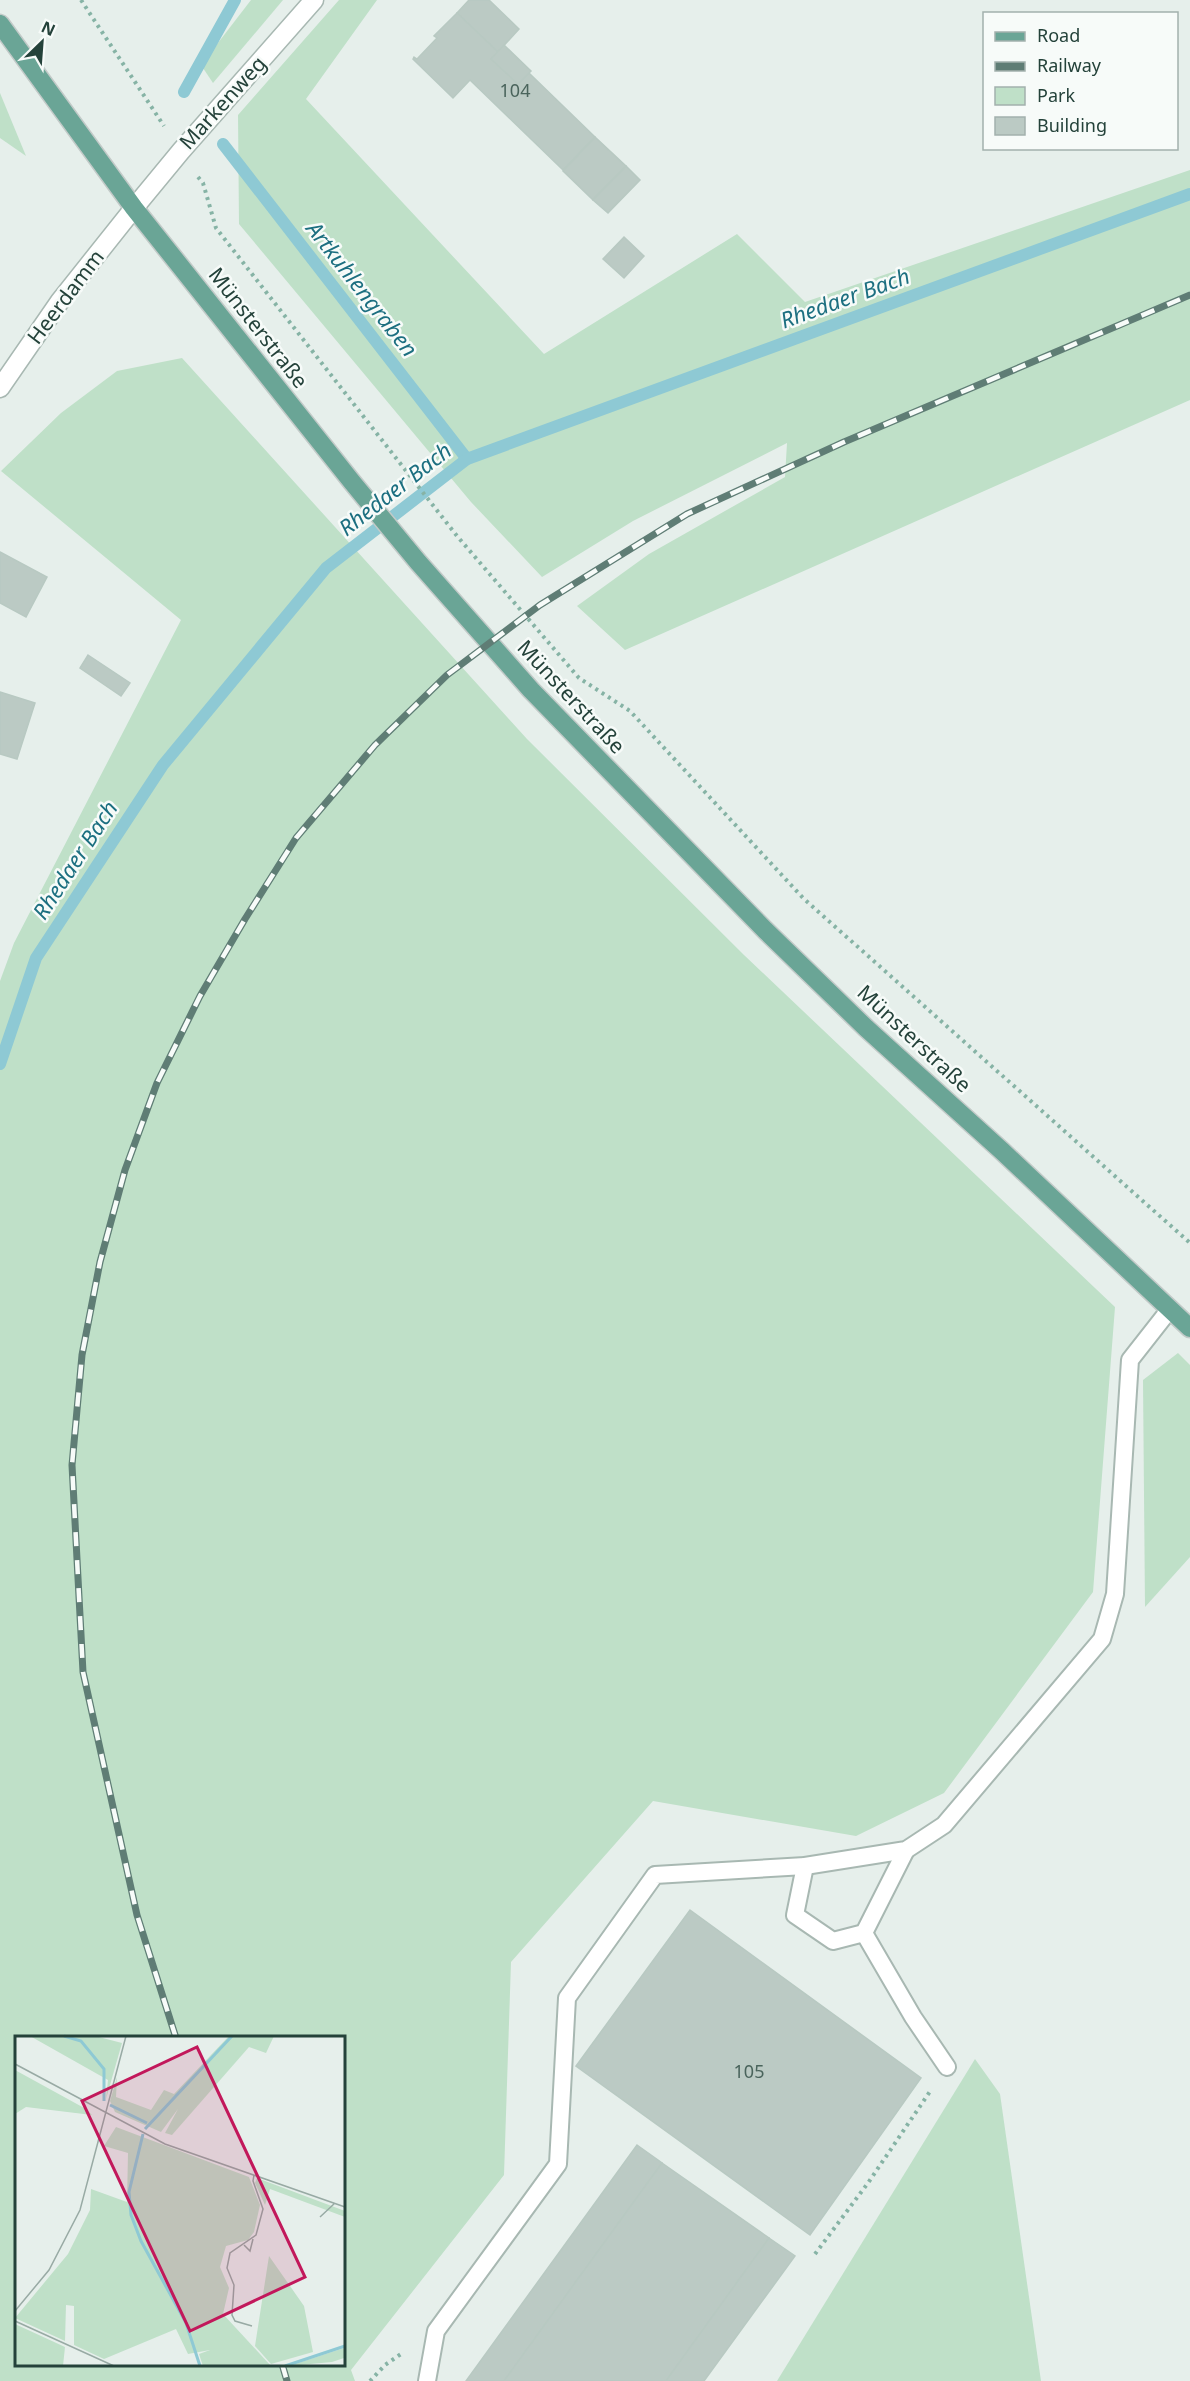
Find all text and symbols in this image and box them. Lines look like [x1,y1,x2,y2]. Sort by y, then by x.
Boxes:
north arrow [12,12,72,72]
legend [983,12,1178,150]
text: N [38,16,59,41]
text: Road [1037,23,1080,47]
street label: Markenweg [173,50,272,155]
text: Railway [1037,53,1102,77]
house number: 104 [500,78,530,102]
text: Park [1037,83,1075,107]
text: Building [1037,113,1107,137]
water label: Artkuhlengraben [299,213,425,362]
street label: Heerdamm [20,243,110,349]
water label: Rhedaer Bach [776,260,913,334]
street label: Münsterstraße [203,261,315,394]
water label: Rhedaer Bach [332,435,457,542]
street label: Münsterstraße [512,633,632,759]
water label: Rhedaer Bach [25,794,124,924]
street label: Münsterstraße [852,978,978,1098]
inset map [15,2036,345,2366]
house number: 105 [734,2059,764,2083]

